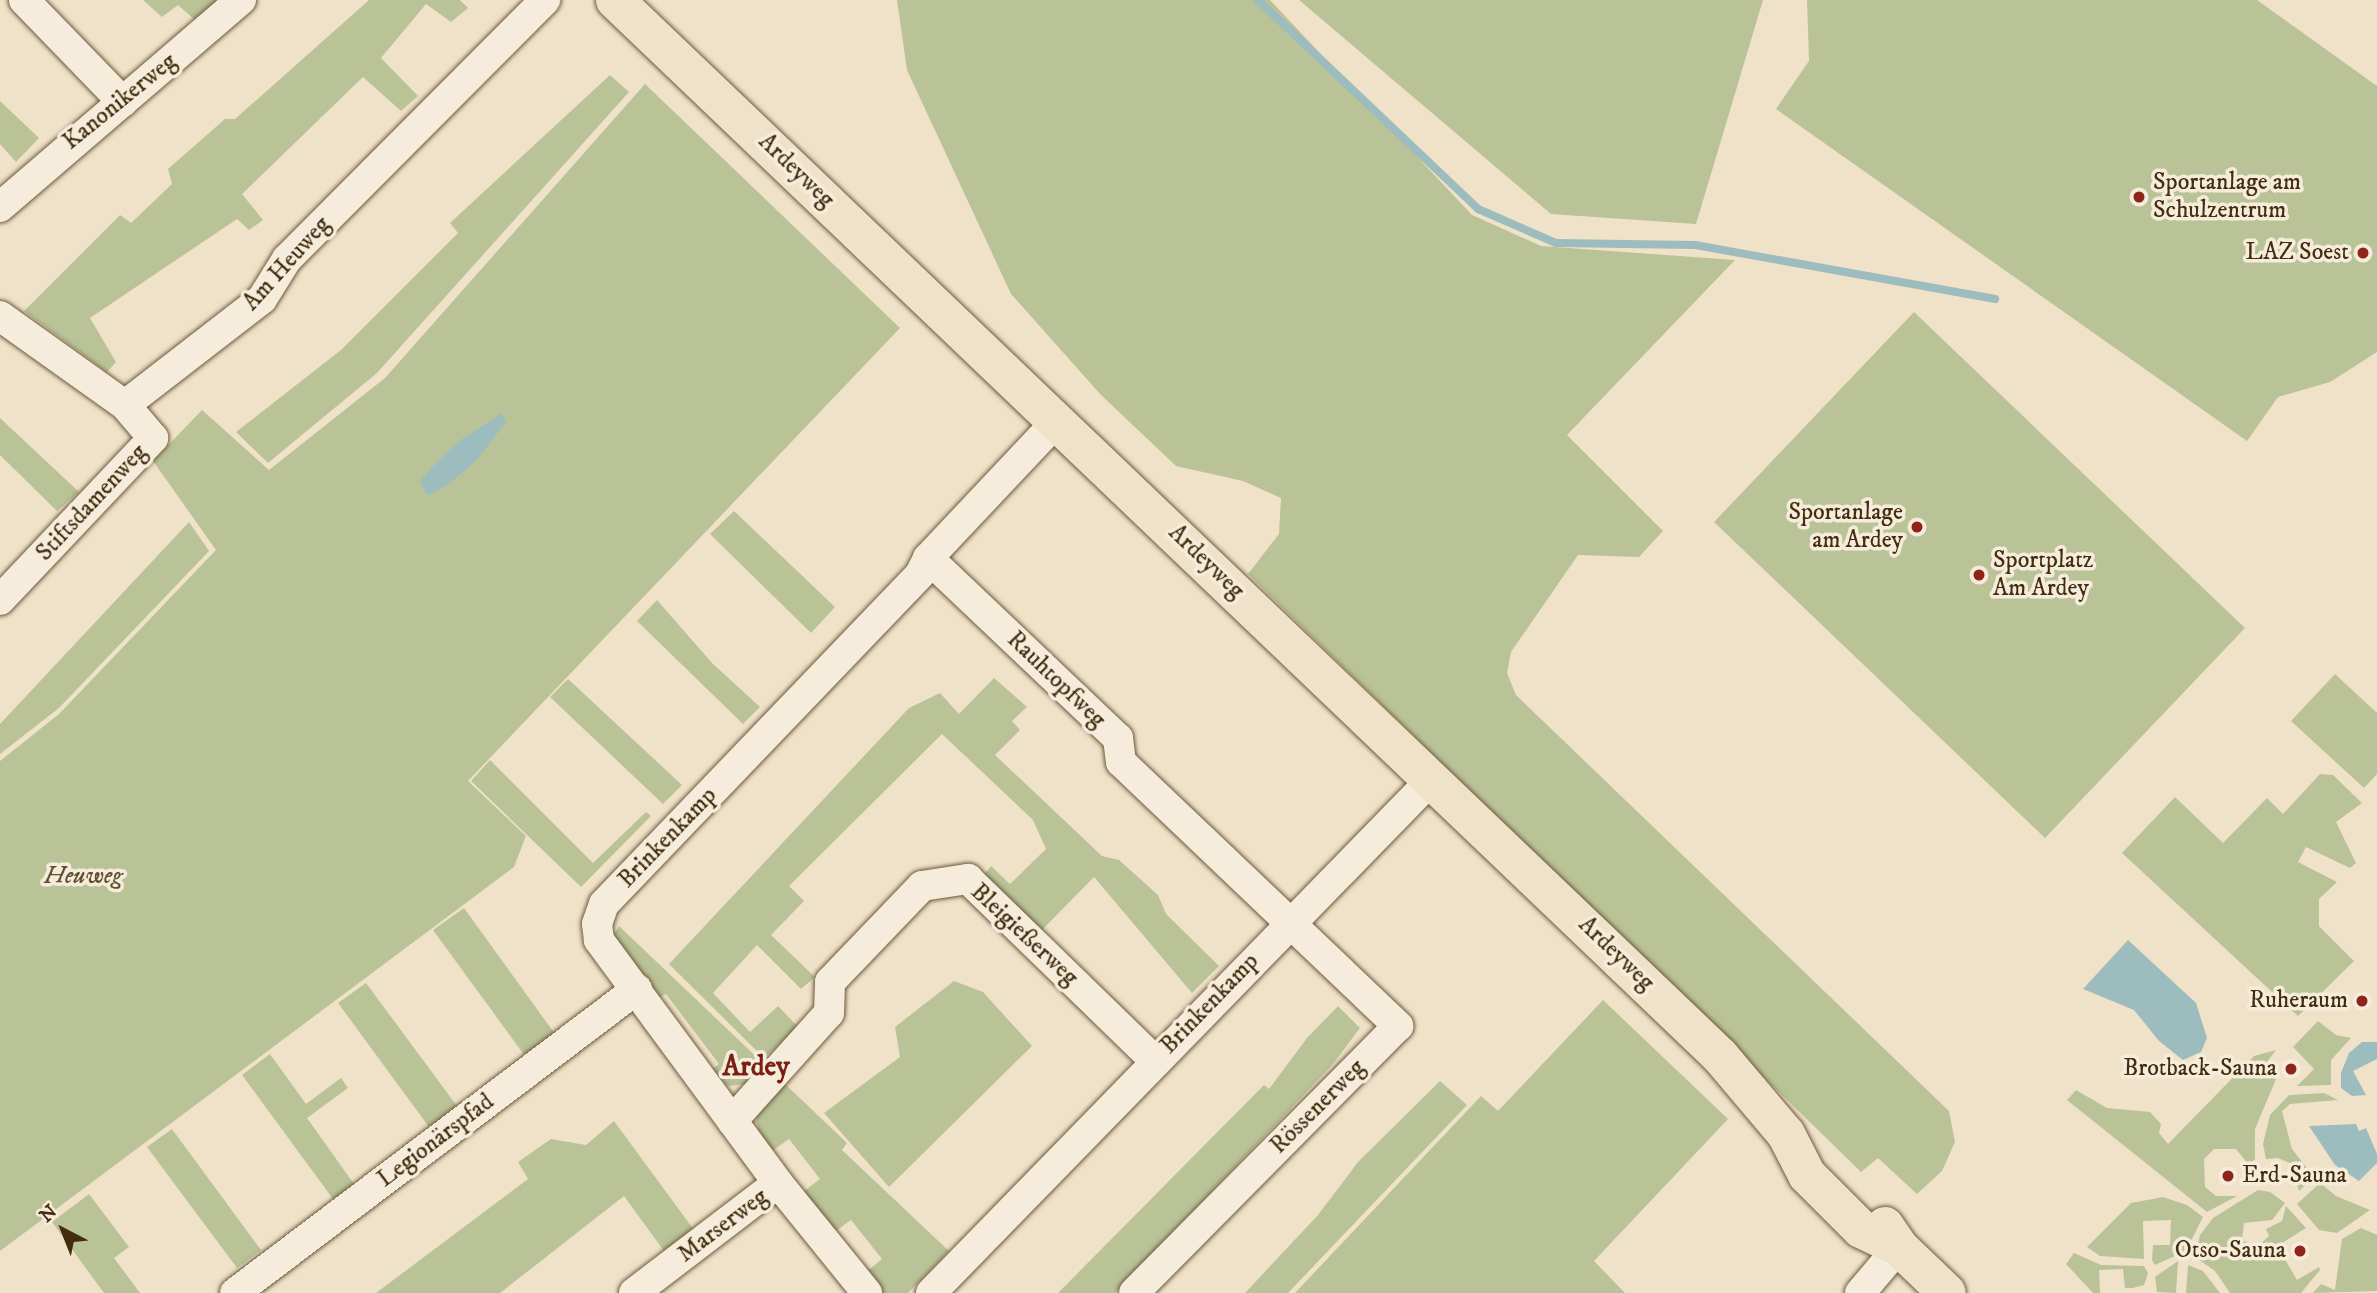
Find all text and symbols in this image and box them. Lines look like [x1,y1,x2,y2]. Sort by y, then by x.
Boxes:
street label: Kanonikerweg [57,48,183,156]
street label: Ardeyweg [752,128,840,214]
place label: Sportanlage am Schulzentrum [2153,169,2301,225]
marker: Sportanlage am Schulzentrum [2131,189,2147,205]
street label: Am Heuweg [237,211,337,317]
place label: LAZ Soest [2246,239,2349,267]
marker: LAZ Soest [2355,245,2371,261]
street label: Stiftsdamenweg [31,439,153,567]
place label: Sportanlage am Ardey [1788,499,1903,555]
street label: Ardeyweg [1162,519,1250,605]
marker: Sportanlage am Ardey [1909,519,1925,535]
place label: Sportplatz Am Ardey [1993,547,2093,603]
marker: Sportplatz Am Ardey [1971,567,1987,583]
street label: Rauhtopfweg [1001,626,1111,734]
street label: Brinkenkamp [613,782,723,894]
park label: Heuweg [44,863,122,891]
street label: Bleigießerweg [964,878,1084,992]
street label: Ardeyweg [1572,911,1660,997]
street label: Brinkenkamp [1155,948,1265,1060]
place label: Ruheraum [2249,987,2348,1015]
marker: Ruheraum [2354,993,2370,1009]
district label: Ardey [722,1050,790,1084]
street label: Rössenerweg [1265,1054,1371,1160]
place label: Brotback-Sauna [2123,1055,2277,1083]
marker: Brotback-Sauna [2283,1061,2299,1077]
street label: Legionärspfad [372,1088,500,1194]
place label: Erd-Sauna [2242,1162,2347,1190]
marker: Erd-Sauna [2220,1168,2236,1184]
street label: Marserweg [672,1183,774,1269]
north arrow [28,1195,98,1265]
text: N [35,1200,62,1228]
place label: Otso-Sauna [2175,1237,2286,1265]
marker: Otso-Sauna [2292,1243,2308,1259]

